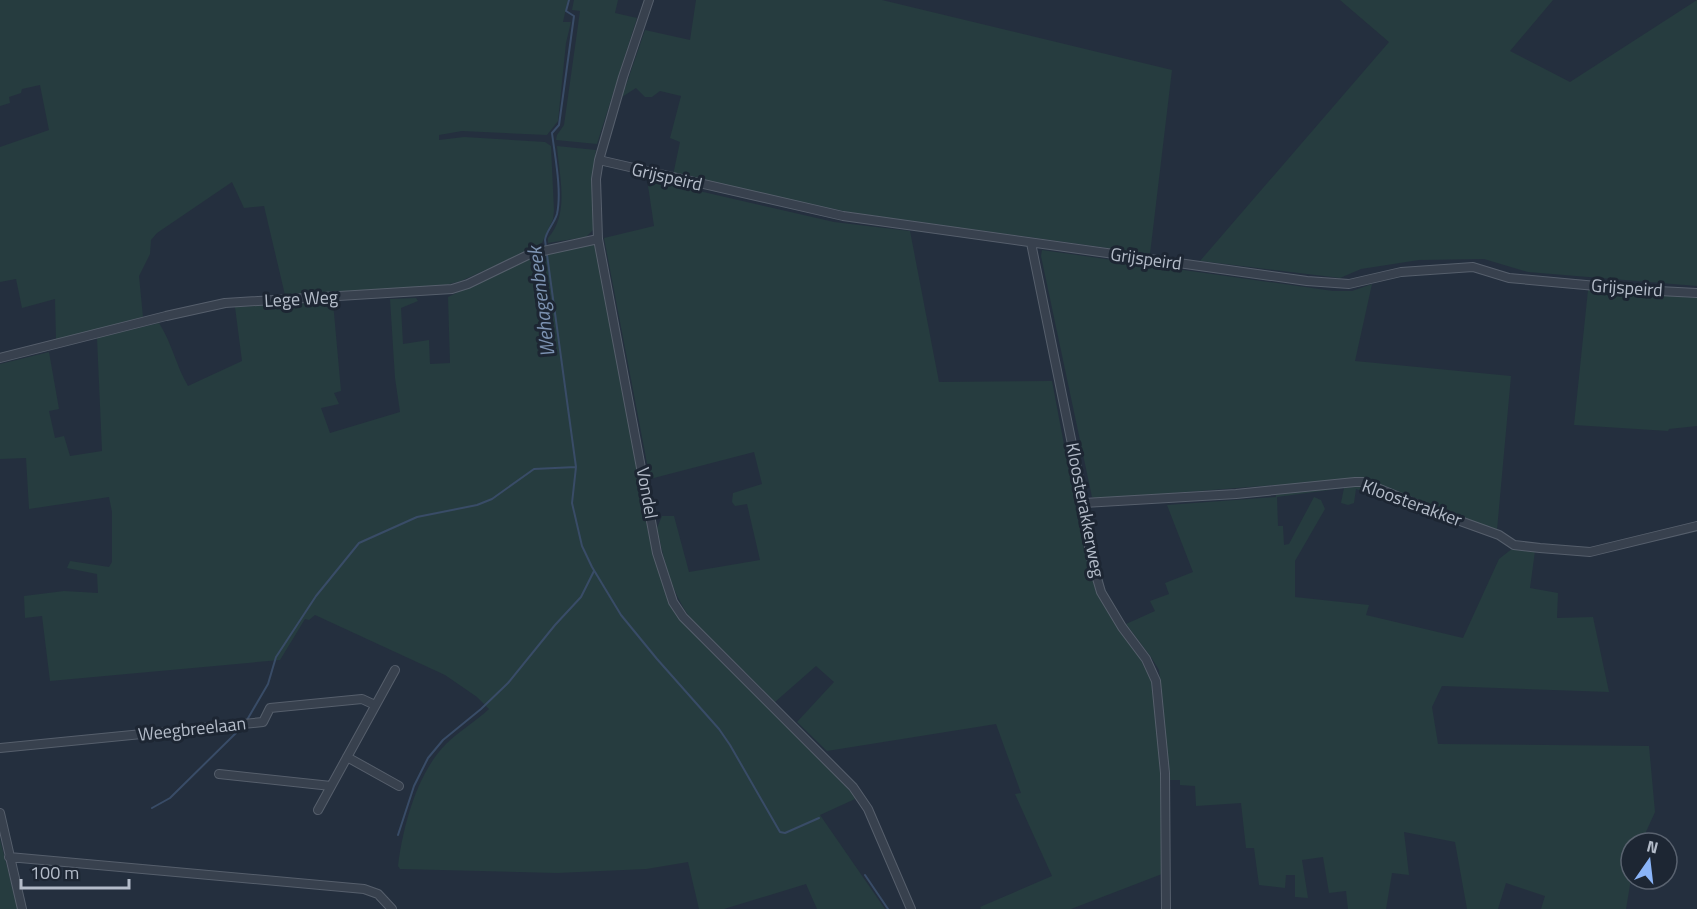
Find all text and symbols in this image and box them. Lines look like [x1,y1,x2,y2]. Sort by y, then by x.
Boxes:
street label: Grijspeird [629,155,705,198]
street label: Grijspeird [1109,240,1183,277]
water label: Wehagenbeek [518,243,563,359]
street label: Grijspeird [1590,272,1664,303]
street label: Lege Weg [263,283,339,314]
street label: Kloosterakkerweg [1059,440,1112,580]
street label: Vondel [630,465,665,521]
street label: Kloosterakker [1358,472,1466,533]
street label: Weegbreelaan [137,709,247,748]
north arrow [1619,831,1679,891]
text: N [1644,833,1661,859]
scale bar [21,852,129,890]
text: 100 m [30,859,79,886]

